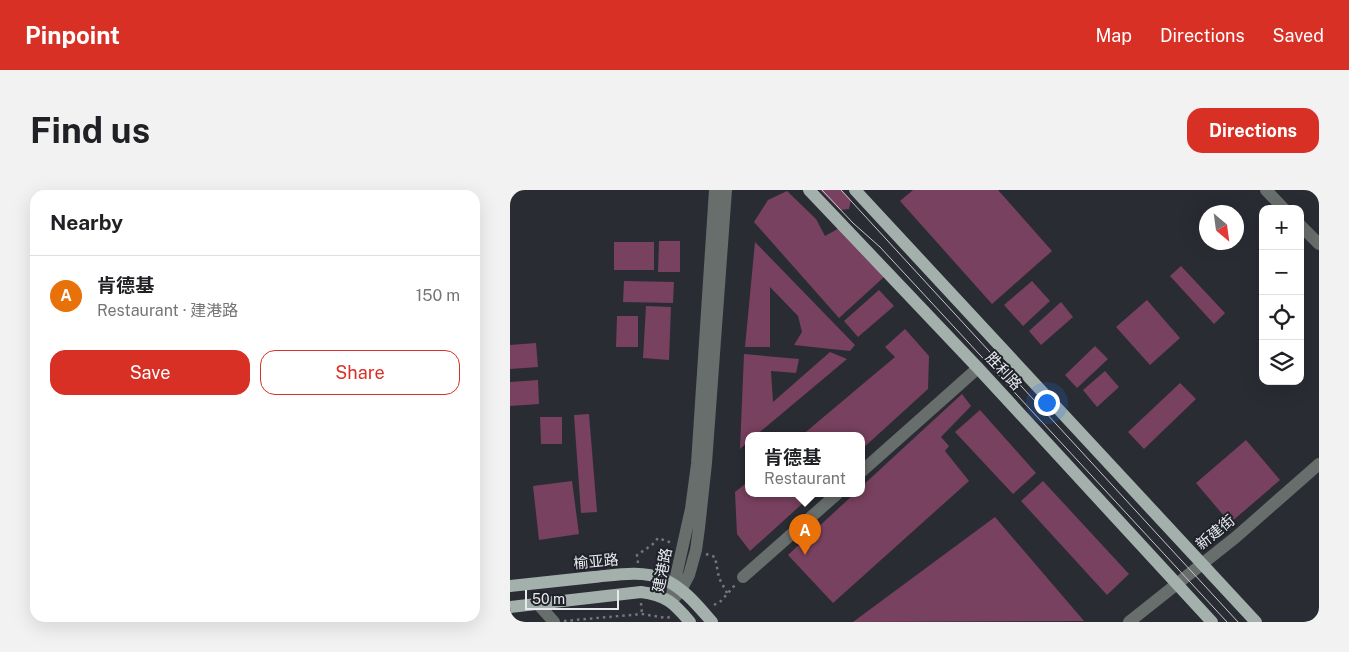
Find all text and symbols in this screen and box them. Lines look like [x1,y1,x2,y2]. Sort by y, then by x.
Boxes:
text: Pinpoint [25,21,120,49]
text: Map [1095,25,1132,46]
text: Directions [1160,25,1245,46]
text: Saved [1273,25,1324,46]
button: Directions [1187,108,1319,153]
text: Find us [30,110,150,151]
north arrow [1199,205,1244,250]
map controls [1259,205,1304,385]
button: + [1259,205,1304,250]
text: Nearby [50,210,123,235]
button: − [1259,250,1304,295]
text: 肯德基 [97,274,154,296]
text: A [60,286,72,305]
text: 150 m [416,286,460,305]
button: locate [1259,295,1304,340]
text: Restaurant · 建港路 [97,301,238,320]
button: layers [1259,340,1304,385]
street label: 胜利路 [982,349,1026,393]
button: Save [50,350,250,395]
button: Share [260,350,460,395]
your location [1034,390,1060,416]
popup [745,432,865,497]
text: 肯德基 [764,446,821,468]
text: Restaurant [764,469,846,488]
street label: 新建街 [1192,511,1238,553]
pin: A [789,514,821,555]
street label: 建港路 [649,546,675,594]
street label: 榆亚路 [573,551,619,571]
scale bar [525,587,619,610]
text: 50 m [532,591,565,607]

